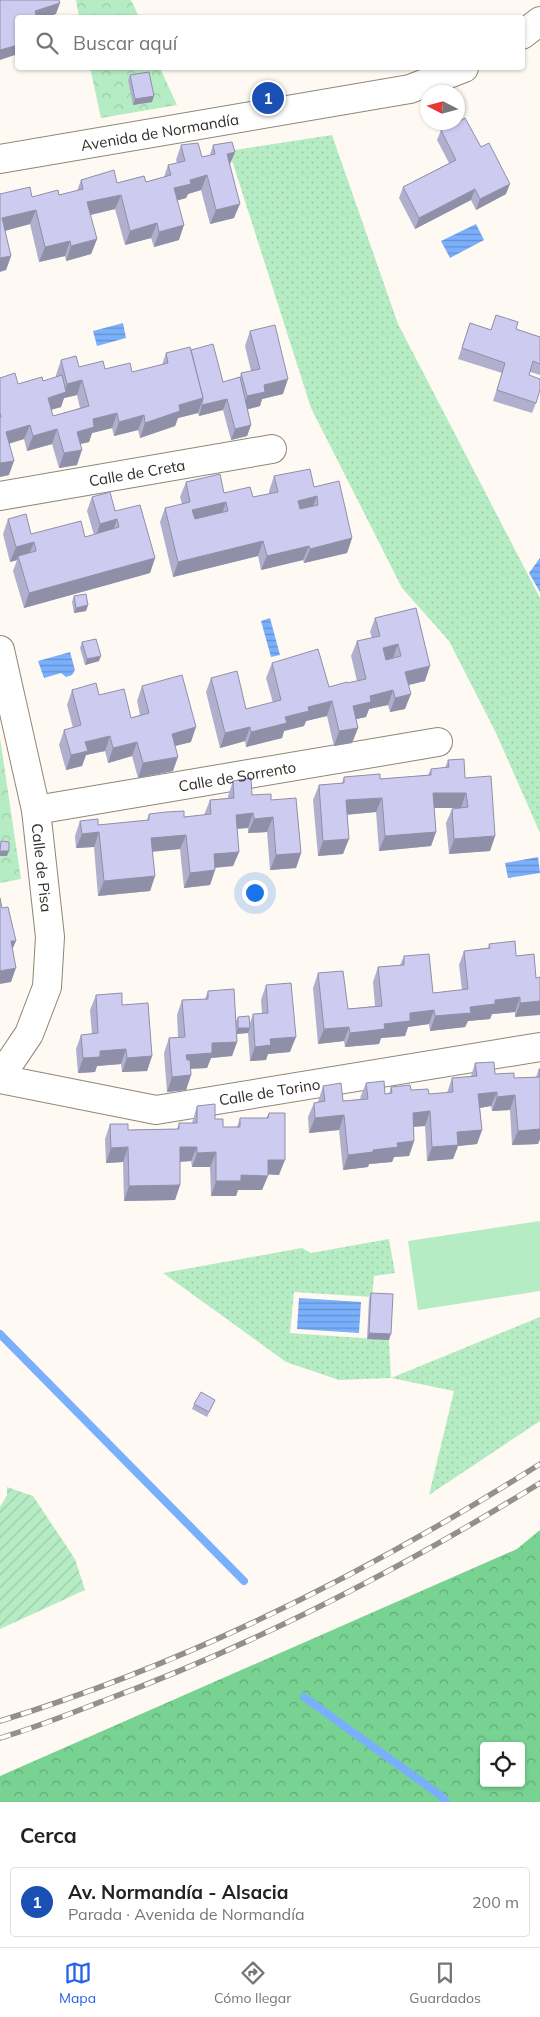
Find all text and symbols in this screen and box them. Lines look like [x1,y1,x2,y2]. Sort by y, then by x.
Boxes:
search box [15,15,525,70]
icon: search [33,29,61,57]
text: Buscar aquí [73,31,177,55]
pin: 1 [252,79,284,117]
north arrow [420,85,465,130]
street label: Avenida de Normandía [79,109,240,155]
street label: Calle de Creta [87,455,187,490]
street label: Calle de Sorrento [177,757,297,795]
street label: Calle de Pisa [28,822,57,913]
your location [242,880,268,906]
street label: Calle de Torino [217,1074,321,1109]
map controls [480,1742,525,1787]
button: locate [480,1742,525,1787]
text: Cerca [20,1822,77,1848]
text: Av. Normandía - Alsacia [68,1880,289,1904]
text: 1 [32,1892,42,1912]
text: 200 m [472,1892,519,1912]
text: Parada · Avenida de Normandía [68,1904,305,1924]
tab: Mapa [59,1959,96,2007]
tab: Cómo llegar [214,1959,291,2007]
tab: Guardados [409,1959,481,2007]

